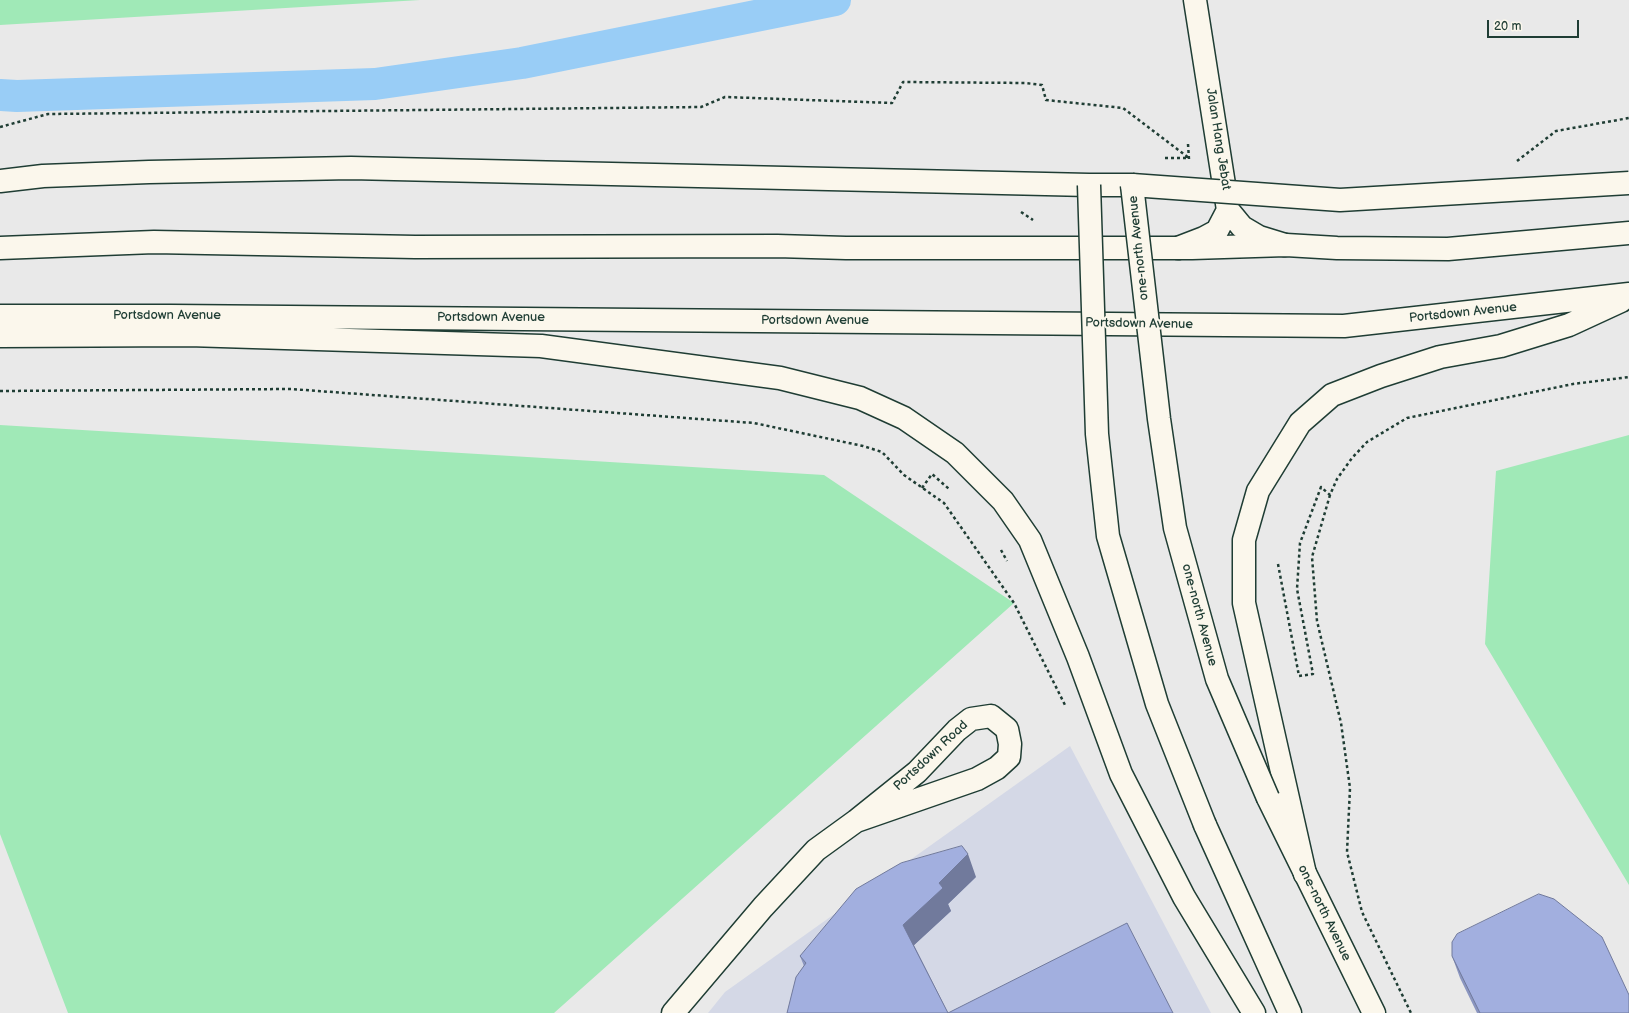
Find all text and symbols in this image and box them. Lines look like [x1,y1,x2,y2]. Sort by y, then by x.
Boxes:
scale bar [1489,12,1581,38]
text: 20 m [1494,19,1521,34]
street label: Jalan Hang Jebat [1202,87,1234,191]
street label: one-north Avenue [1126,195,1152,301]
street label: Portsdown Avenue [1408,300,1518,326]
street label: Portsdown Avenue [113,308,221,324]
street label: Portsdown Avenue [437,310,545,326]
street label: Portsdown Avenue [761,313,869,329]
street label: Portsdown Avenue [1085,315,1193,333]
street label: one-north Avenue [1178,562,1220,668]
street label: Portsdown Road [891,718,971,794]
street label: one-north Avenue [1294,862,1354,964]

